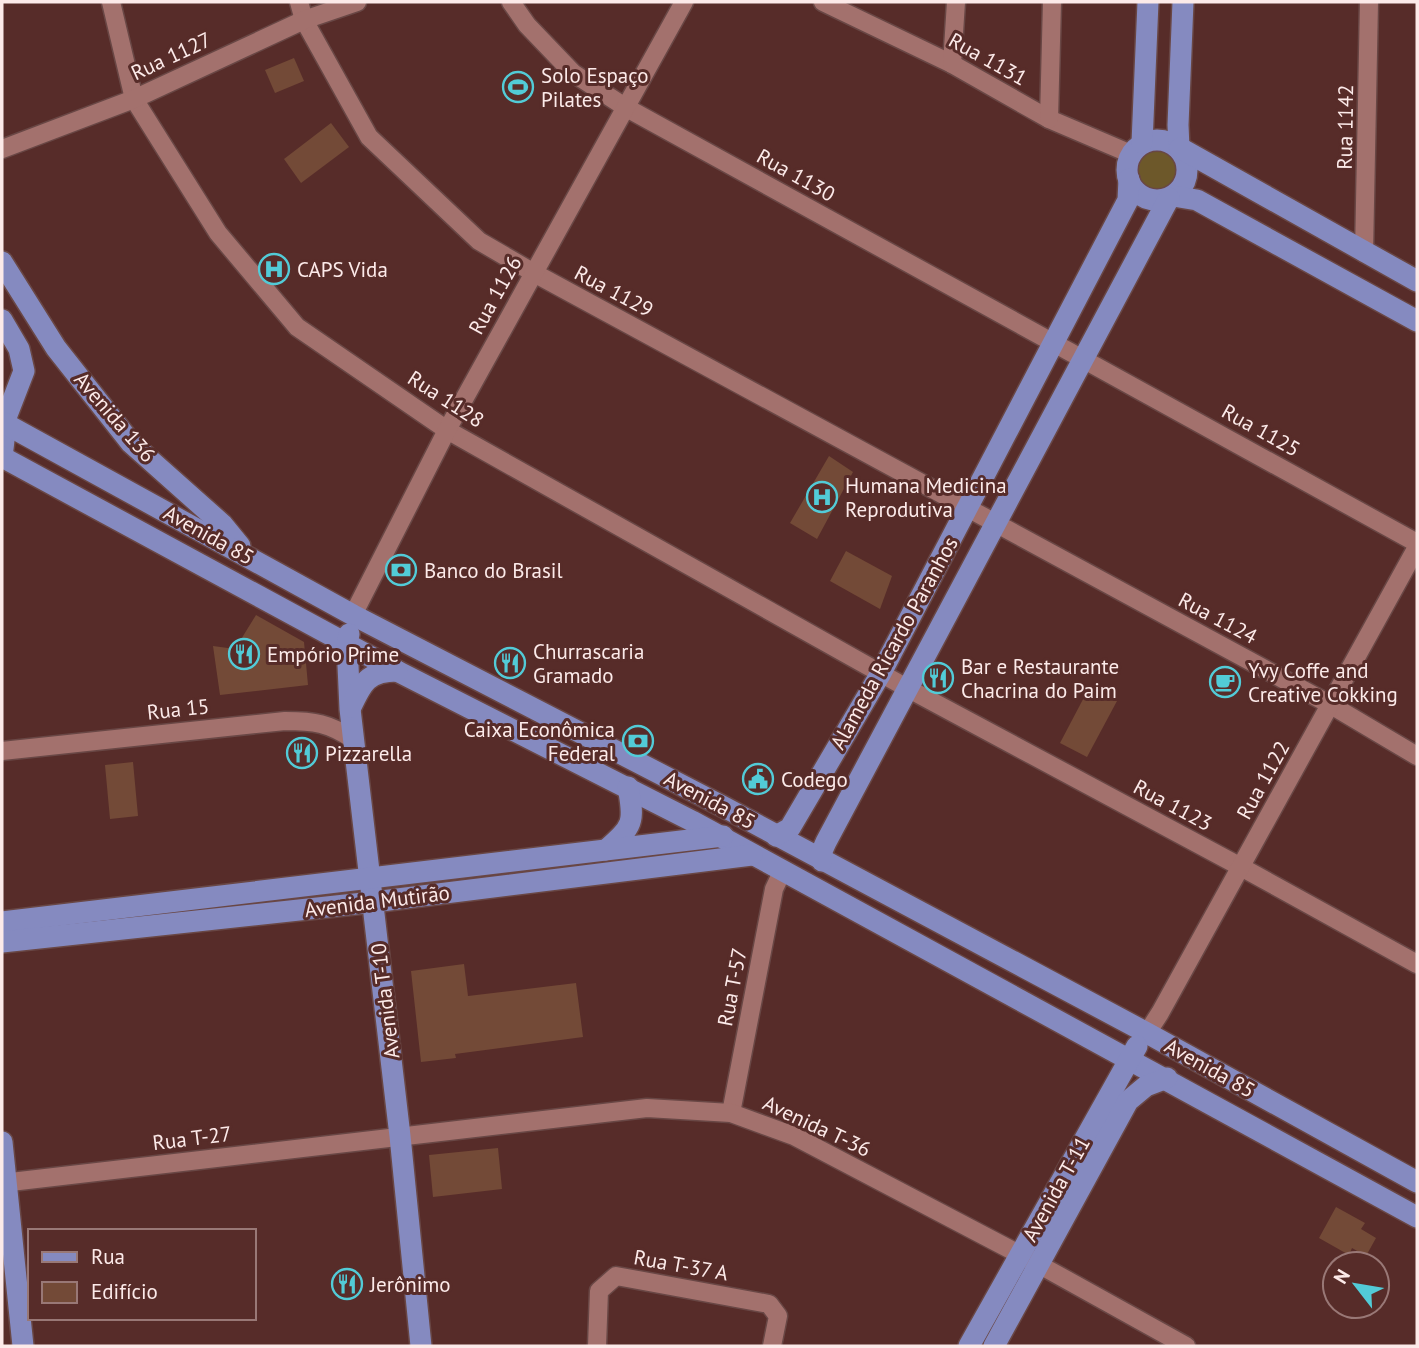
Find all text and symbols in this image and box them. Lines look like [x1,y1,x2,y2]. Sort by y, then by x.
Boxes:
street label: Rua 1127 [127,26,215,86]
street label: Rua 1131 [944,26,1032,92]
place label: Solo Espaço Pilates [541,62,649,113]
sports icon: Solo Espaço Pilates [501,70,535,104]
street label: Rua 1142 [1331,84,1359,170]
street label: Rua 1130 [752,142,840,208]
street label: Rua 1126 [462,251,528,339]
hospital icon: CAPS Vida [257,252,291,286]
place label: CAPS Vida [297,256,388,283]
street label: Rua 1129 [570,259,658,323]
street label: Rua 1128 [403,364,489,434]
street label: Avenida 136 [68,366,162,468]
street label: Rua 1125 [1217,397,1305,463]
place label: Humana Medicina Reprodutiva [845,472,1007,523]
hospital icon: Humana Medicina Reprodutiva [805,480,839,514]
street label: Avenida 85 [159,499,259,571]
street label: Alameda Ricardo Paranhos [824,532,964,754]
bank icon: Banco do Brasil [384,553,418,587]
place label: Banco do Brasil [424,557,563,584]
street label: Rua 1124 [1174,586,1262,650]
restaurant icon: Empório Prime [227,637,261,671]
place label: Churrascaria Gramado [533,638,644,689]
place label: Empório Prime [267,641,399,668]
restaurant icon: Churrascaria Gramado [493,646,527,680]
place label: Bar e Restaurante Chacrina do Paim [961,653,1119,704]
place label: Yvy Coffe and Creative Cokking [1248,657,1398,708]
restaurant icon: Bar e Restaurante Chacrina do Paim [921,661,955,695]
cafe icon: Yvy Coffe and Creative Cokking [1208,665,1242,699]
street label: Rua 15 [145,692,211,726]
place label: Caixa Econômica Federal [464,716,615,767]
bank icon: Caixa Econômica Federal [621,724,655,758]
restaurant icon: Pizzarella [285,736,319,770]
street label: Rua 1122 [1230,736,1296,824]
place label: Pizzarella [325,740,412,767]
public building icon: Codego [741,762,775,796]
street label: Avenida 85 [660,765,760,835]
place label: Codego [781,766,848,793]
street label: Rua 1123 [1129,773,1217,837]
street label: Avenida Mutirão [303,879,451,923]
street label: Avenida T-10 [365,942,405,1060]
street label: Rua T-57 [711,945,753,1029]
street label: Avenida 85 [1160,1032,1260,1104]
street label: Avenida T-36 [759,1089,875,1163]
street label: Rua T-27 [151,1120,233,1156]
street label: Avenida T-11 [1016,1132,1096,1246]
legend [28,1229,256,1320]
text: Rua [91,1243,125,1270]
street label: Rua T-37 A [632,1243,731,1287]
north arrow [1321,1250,1391,1320]
text: N [1328,1265,1355,1288]
restaurant icon: Jerônimo [330,1267,364,1301]
place label: Jerônimo [369,1271,451,1298]
text: Edifício [91,1278,158,1305]

